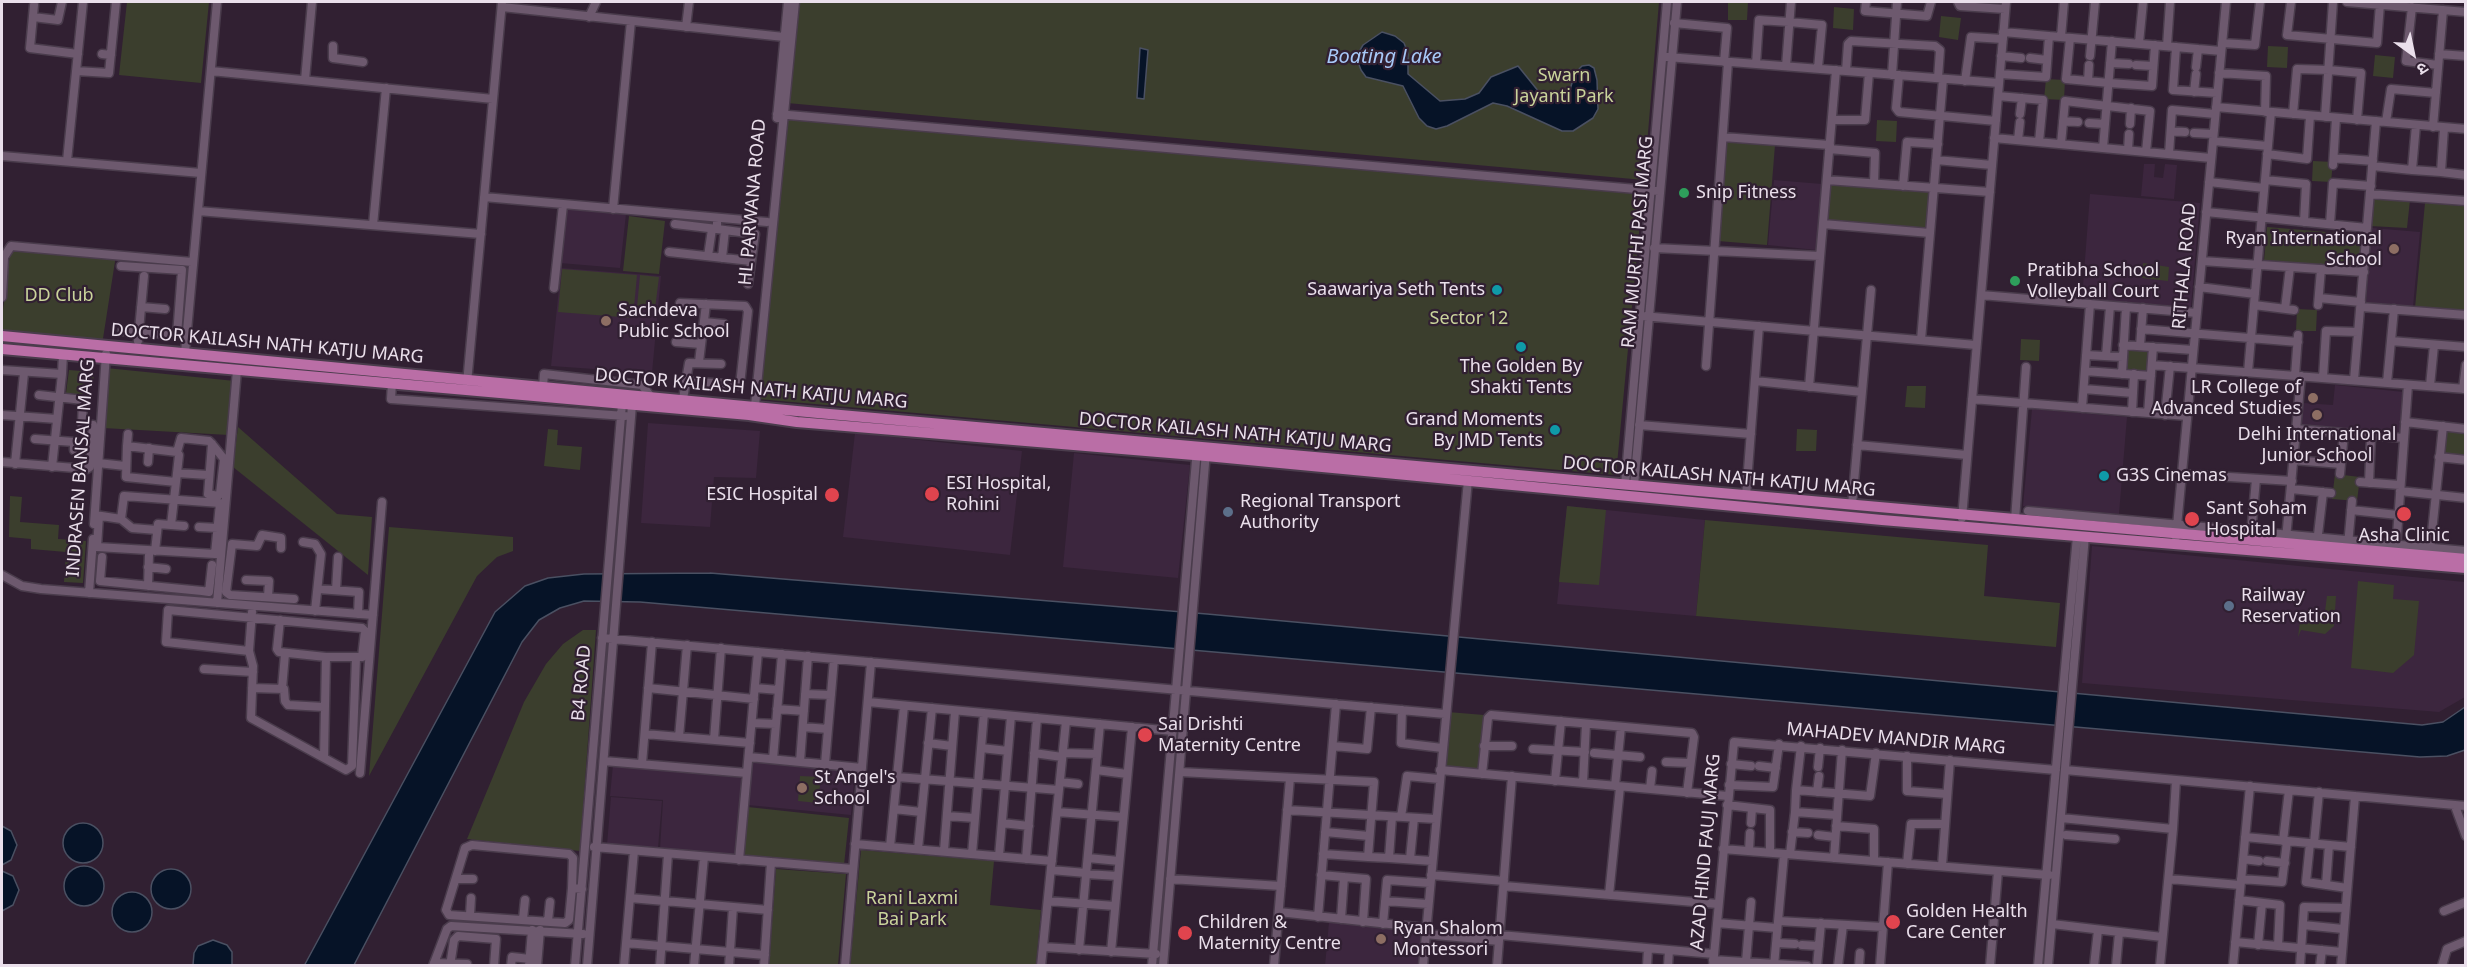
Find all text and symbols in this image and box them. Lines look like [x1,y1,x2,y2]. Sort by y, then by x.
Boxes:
north arrow [2383,24,2443,84]
water label: Boating Lake [1326,45,1442,69]
text: उ [2413,57,2433,81]
park label: Swarn Jayanti Park [1514,65,1614,107]
street label: HL PARWANA ROAD [735,118,771,286]
street label: RAM MURTHI PASI MARG [1618,135,1658,349]
place label: Snip Fitness [1696,182,1796,204]
marker: Snip Fitness [1677,186,1691,200]
street label: RITHALA ROAD [2169,202,2201,330]
place label: Ryan International School [2225,228,2382,270]
marker: Ryan International School [2387,242,2401,256]
place label: Pratibha School Volleyball Court [2027,260,2159,302]
marker: Pratibha School Volleyball Court [2008,274,2022,288]
place label: Saawariya Seth Tents [1307,279,1485,301]
marker: Saawariya Seth Tents [1490,283,1504,297]
park label: DD Club [24,285,94,307]
place label: Sachdeva Public School [618,300,730,342]
park label: Sector 12 [1430,308,1508,330]
marker: Sachdeva Public School [599,314,613,328]
street label: DOCTOR KAILASH NATH KATJU MARG [110,320,424,368]
marker: The Golden By Shakti Tents [1514,340,1528,354]
place label: The Golden By Shakti Tents [1460,356,1582,398]
street label: INDRASEN BANSAL MARG [63,358,99,578]
street label: DOCTOR KAILASH NATH KATJU MARG [594,365,908,413]
place label: LR College of Advanced Studies [2152,377,2301,420]
marker: LR College of Advanced Studies [2306,391,2320,405]
marker: Delhi International Junior School [2310,408,2324,422]
street label: DOCTOR KAILASH NATH KATJU MARG [1078,409,1392,457]
place label: Grand Moments By JMD Tents [1405,409,1543,452]
marker: Grand Moments By JMD Tents [1548,423,1562,437]
place label: Delhi International Junior School [2238,424,2396,466]
street label: DOCTOR KAILASH NATH KATJU MARG [1562,453,1876,501]
place label: G3S Cinemas [2116,465,2227,487]
marker: G3S Cinemas [2097,469,2111,483]
place label: ESI Hospital, Rohini [946,473,1051,516]
place label: ESIC Hospital [706,484,818,506]
marker: ESI Hospital, Rohini [923,485,941,503]
marker: ESIC Hospital [823,486,841,504]
place label: Regional Transport Authority [1240,491,1400,534]
place label: Sant Soham Hospital [2206,498,2307,540]
marker: Regional Transport Authority [1221,505,1235,519]
marker: Asha Clinic [2395,505,2413,523]
marker: Sant Soham Hospital [2183,510,2201,528]
place label: Asha Clinic [2358,525,2450,547]
place label: Railway Reservation [2241,585,2341,628]
marker: Railway Reservation [2222,599,2236,613]
street label: B4 ROAD [568,644,596,722]
place label: Sai Drishti Maternity Centre [1158,714,1301,756]
street label: MAHADEV MANDIR MARG [1785,719,2007,759]
marker: Sai Drishti Maternity Centre [1136,726,1154,744]
street label: AZAD HIND FAUJ MARG [1687,753,1725,951]
place label: St Angel's School [814,767,896,810]
marker: St Angel's School [795,781,809,795]
park label: Rani Laxmi Bai Park [866,888,958,930]
place label: Golden Health Care Center [1906,901,2028,944]
place label: Children & Maternity Centre [1198,912,1341,954]
marker: Golden Health Care Center [1884,913,1902,931]
place label: Ryan Shalom Montessori [1393,918,1503,960]
marker: Children & Maternity Centre [1176,924,1194,942]
marker: Ryan Shalom Montessori [1374,932,1388,946]

